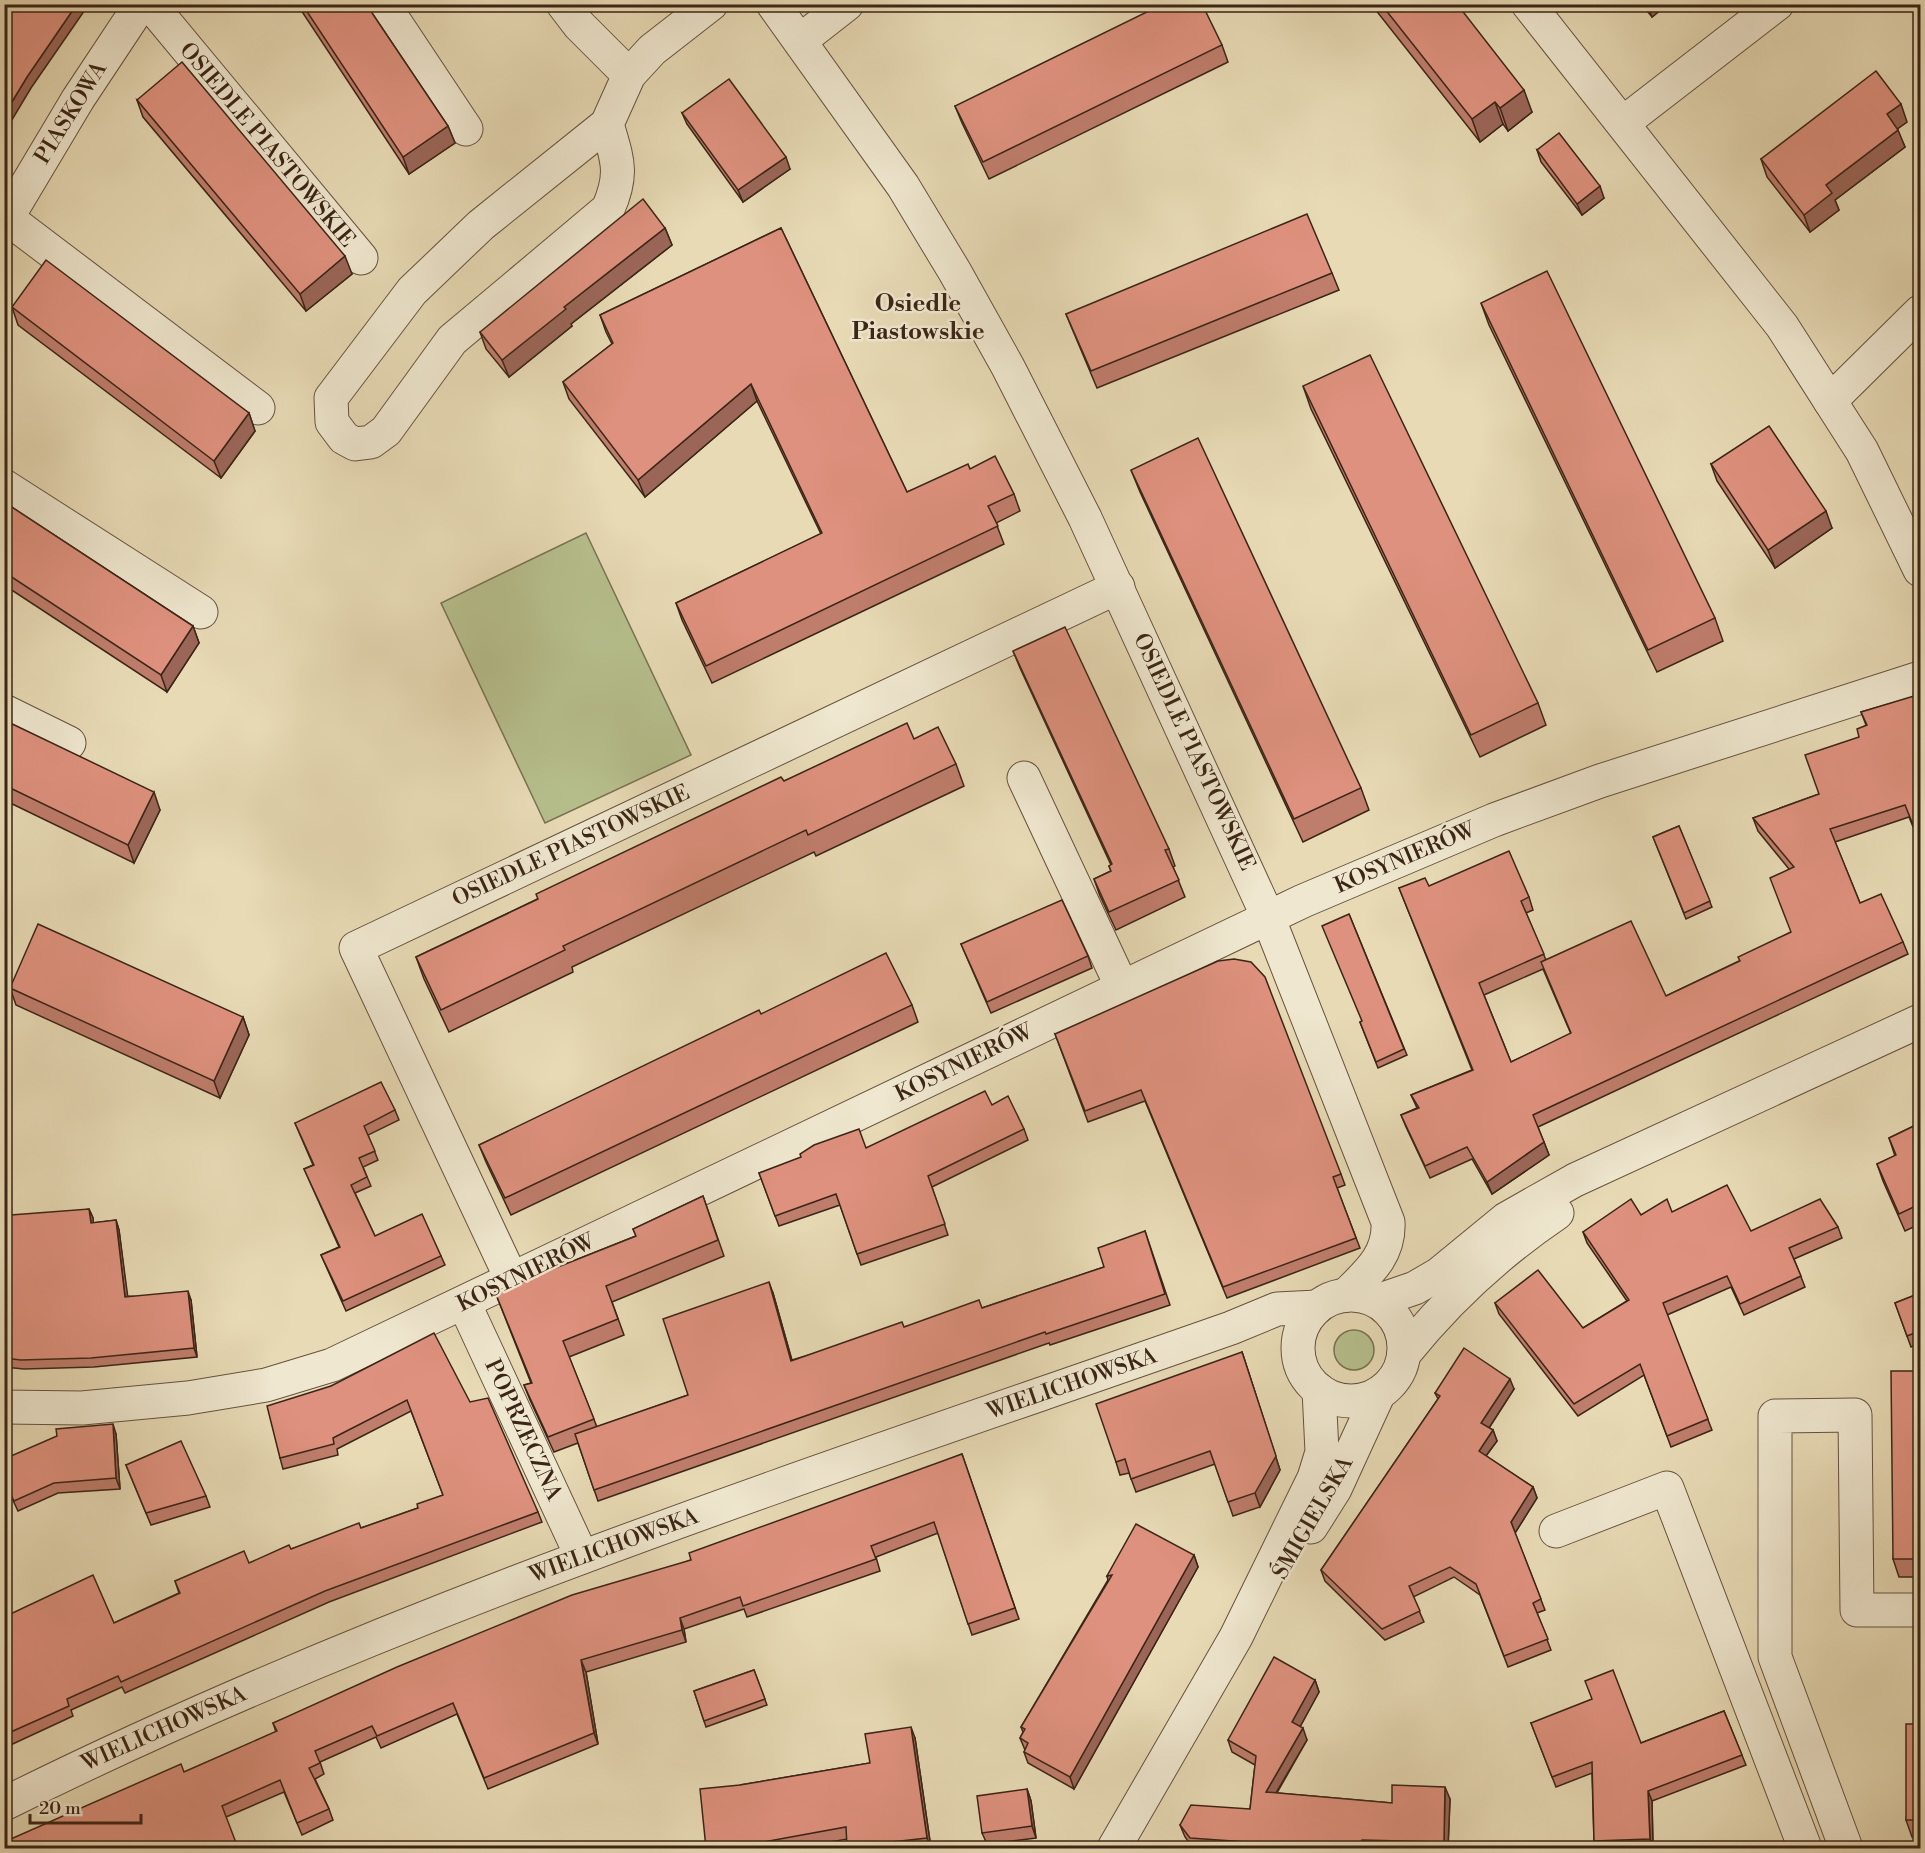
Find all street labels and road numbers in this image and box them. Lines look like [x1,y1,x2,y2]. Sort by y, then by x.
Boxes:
street label: OSIEDLE PIASTOWSKIE [174,37,360,253]
street label: PIASKOWA [29,56,114,169]
street label: OSIEDLE PIASTOWSKIE [1127,629,1261,875]
street label: OSIEDLE PIASTOWSKIE [448,779,694,913]
street label: KOSYNIERÓW [1330,814,1480,900]
street label: KOSYNIERÓW [890,1016,1038,1108]
street label: KOSYNIERÓW [452,1226,600,1318]
street label: WIELICHOWSKA [983,1342,1161,1426]
street label: POPRZECZNA [479,1355,568,1506]
street label: ŚMIGIELSKA [1265,1450,1360,1584]
street label: WIELICHOWSKA [525,1503,703,1589]
street label: WIELICHOWSKA [76,1680,251,1778]

